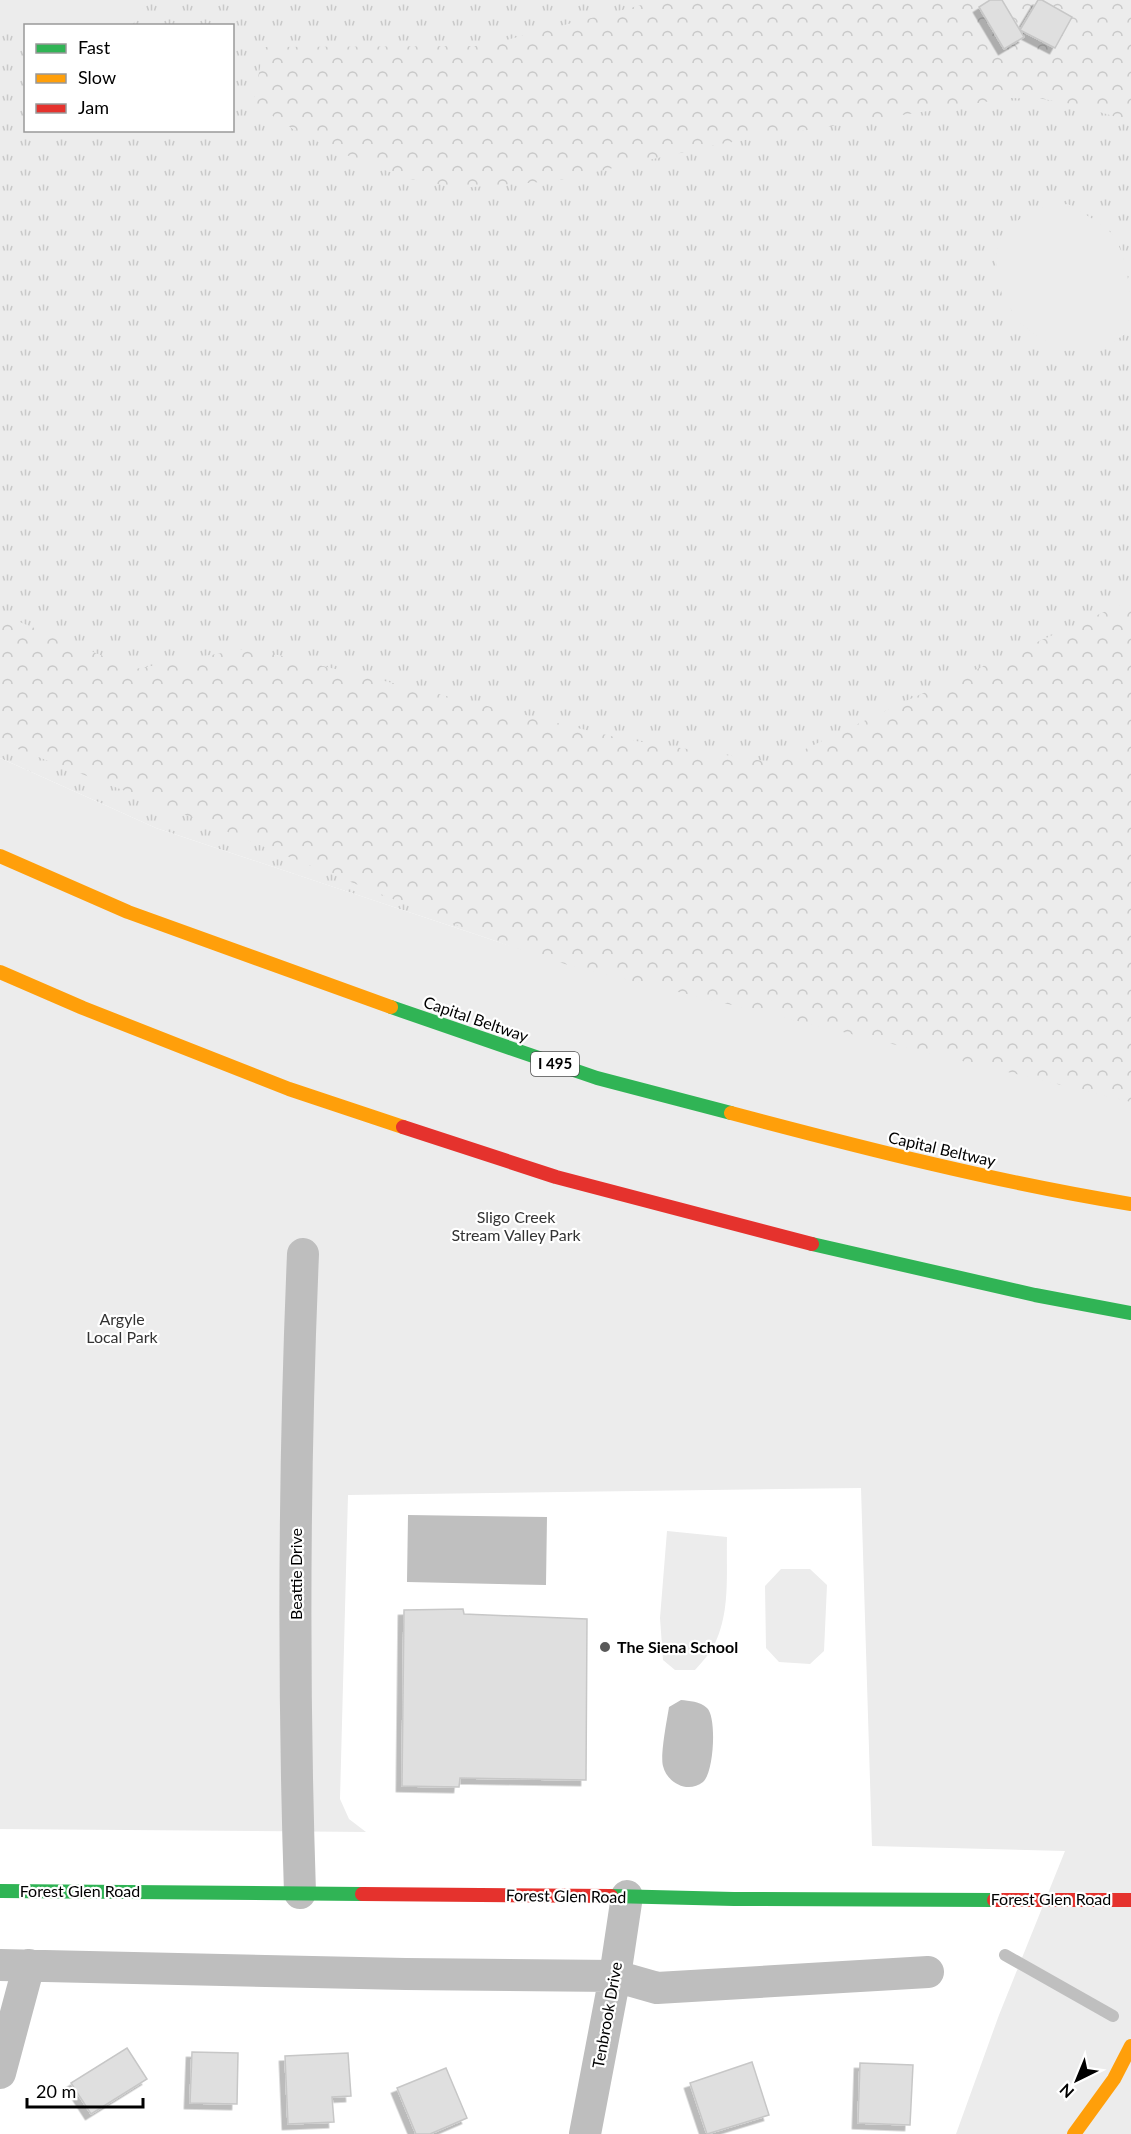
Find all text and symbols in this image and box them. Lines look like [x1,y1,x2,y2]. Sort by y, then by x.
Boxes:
legend [24,24,234,132]
text: Fast [78,36,111,58]
text: Slow [78,66,116,88]
text: Jam [78,96,109,118]
street label: Capital Beltway [421,992,532,1046]
road number: I 495 [531,1052,579,1076]
street label: Capital Beltway [887,1127,998,1170]
park label: Sligo Creek Stream Valley Park [451,1207,581,1244]
park label: Argyle Local Park [86,1309,159,1346]
street label: Beattie Drive [286,1528,305,1620]
place label: The Siena School [617,1637,738,1656]
marker: The Siena School [598,1640,612,1654]
street label: Forest Glen Road [20,1881,140,1900]
street label: Forest Glen Road [506,1885,626,1906]
street label: Forest Glen Road [991,1889,1111,1908]
street label: Tenbrook Drive [588,1960,625,2070]
north arrow [1047,2050,1107,2110]
scale bar [27,2071,142,2109]
text: 20 m [36,2080,76,2102]
text: N [1055,2080,1077,2102]

